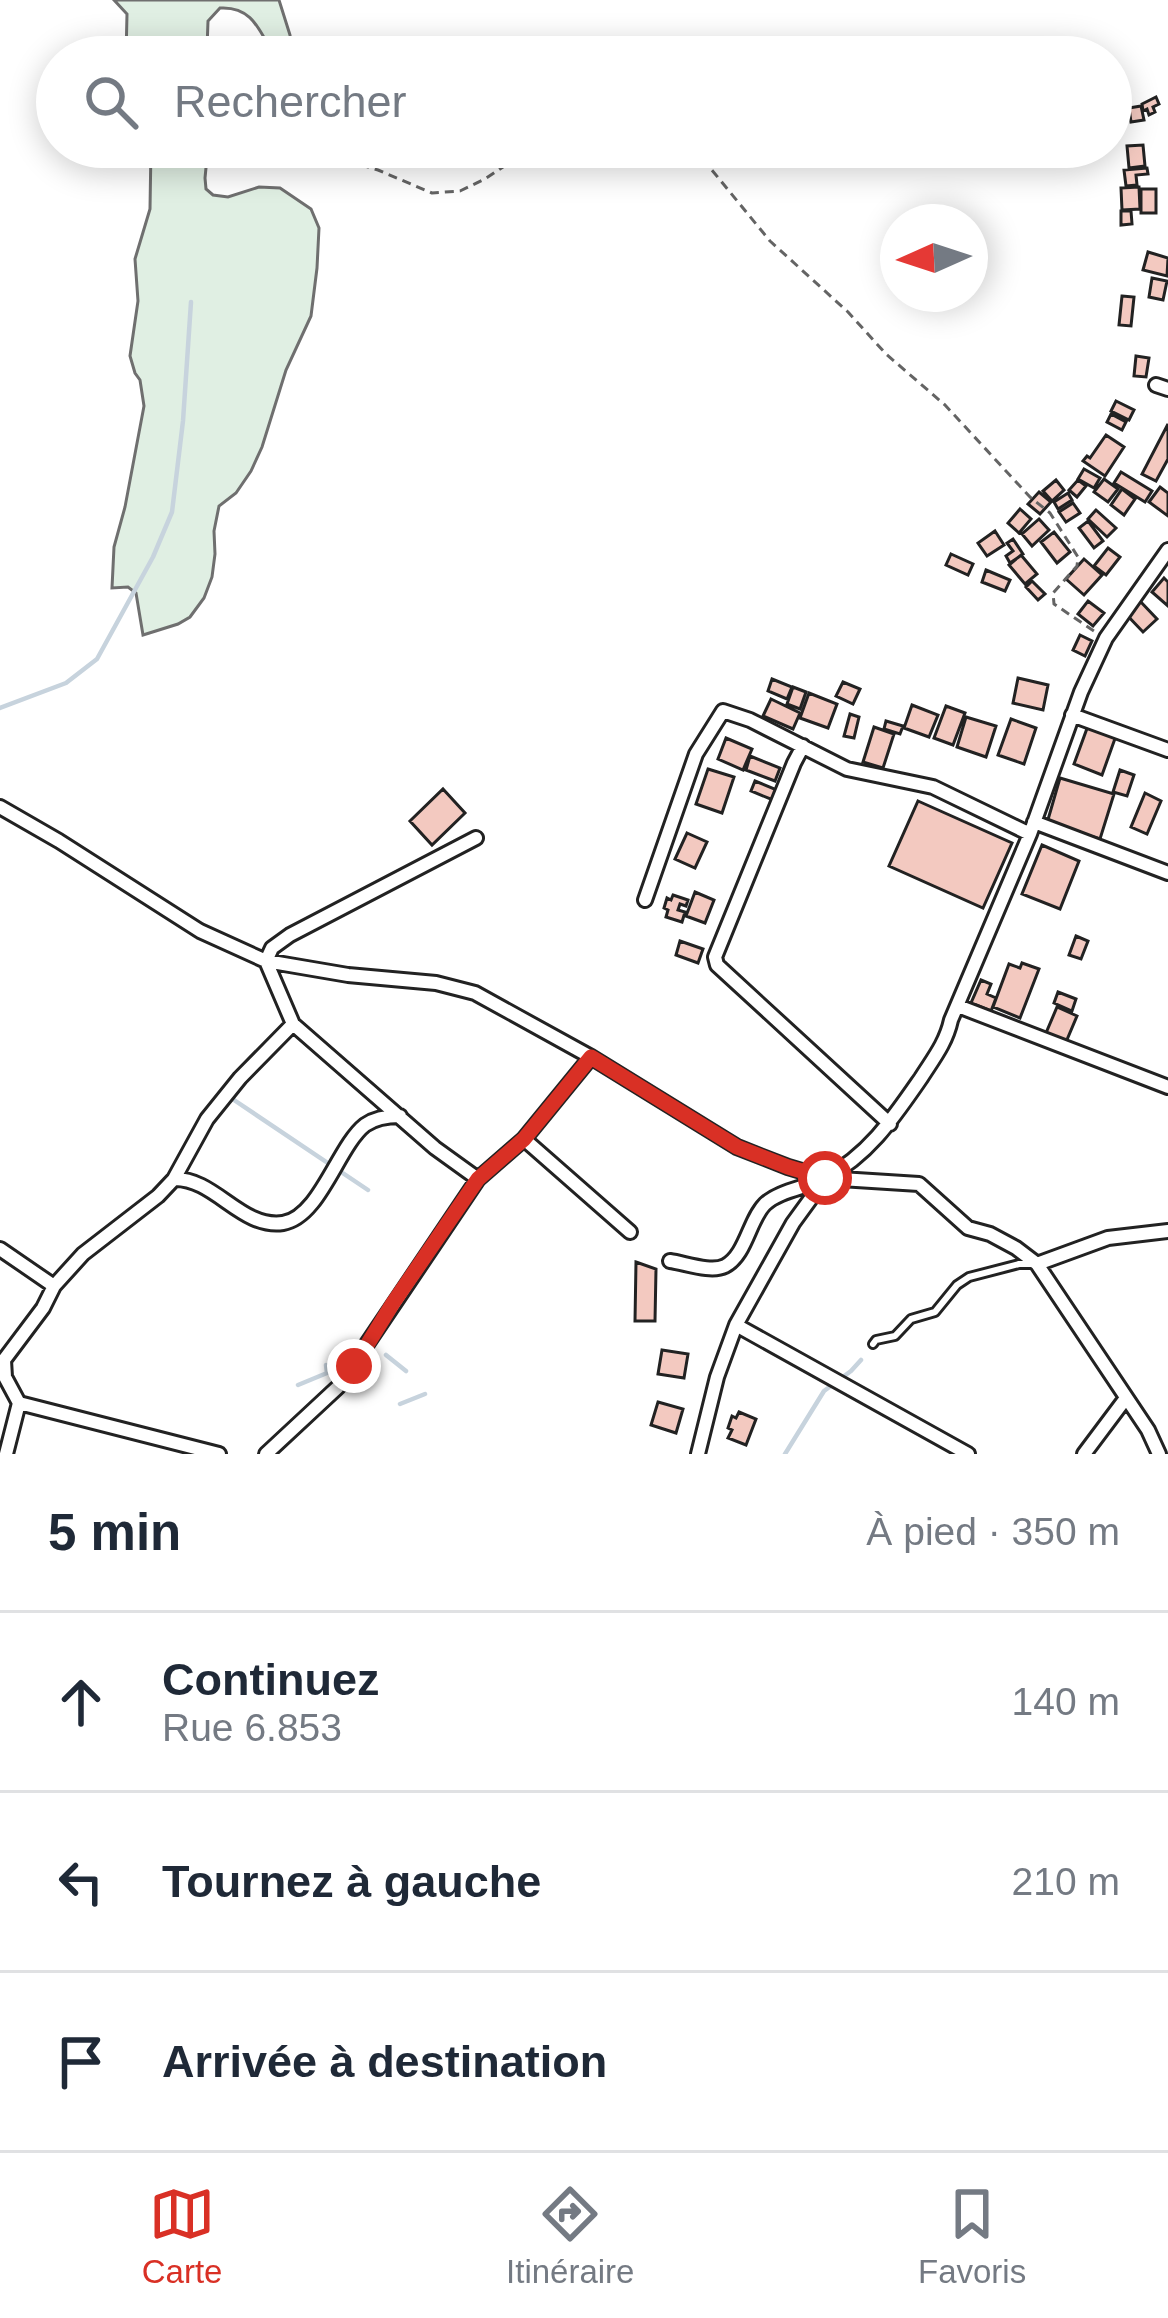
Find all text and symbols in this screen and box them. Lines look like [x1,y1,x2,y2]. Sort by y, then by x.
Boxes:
search box [36,36,1132,168]
icon: search [78,69,144,135]
text: Rechercher [174,76,407,127]
north arrow [880,204,988,312]
route start [798,1151,852,1205]
route end [327,1339,381,1393]
text: 5 min [48,1504,181,1561]
text: À pied · 350 m [866,1510,1120,1553]
text: Continuez [162,1654,379,1705]
icon: ahead [48,1669,114,1735]
text: 140 m [1012,1680,1120,1723]
text: Rue 6.853 [162,1706,342,1749]
icon: left [48,1849,114,1915]
text: Tournez à gauche [162,1856,541,1907]
text: 210 m [1012,1860,1120,1903]
icon: arrive [48,2029,114,2095]
text: Arrivée à destination [162,2036,607,2087]
tab: Carte [142,2181,222,2291]
tab: Itinéraire [506,2181,634,2291]
tab: Favoris [918,2181,1026,2291]

